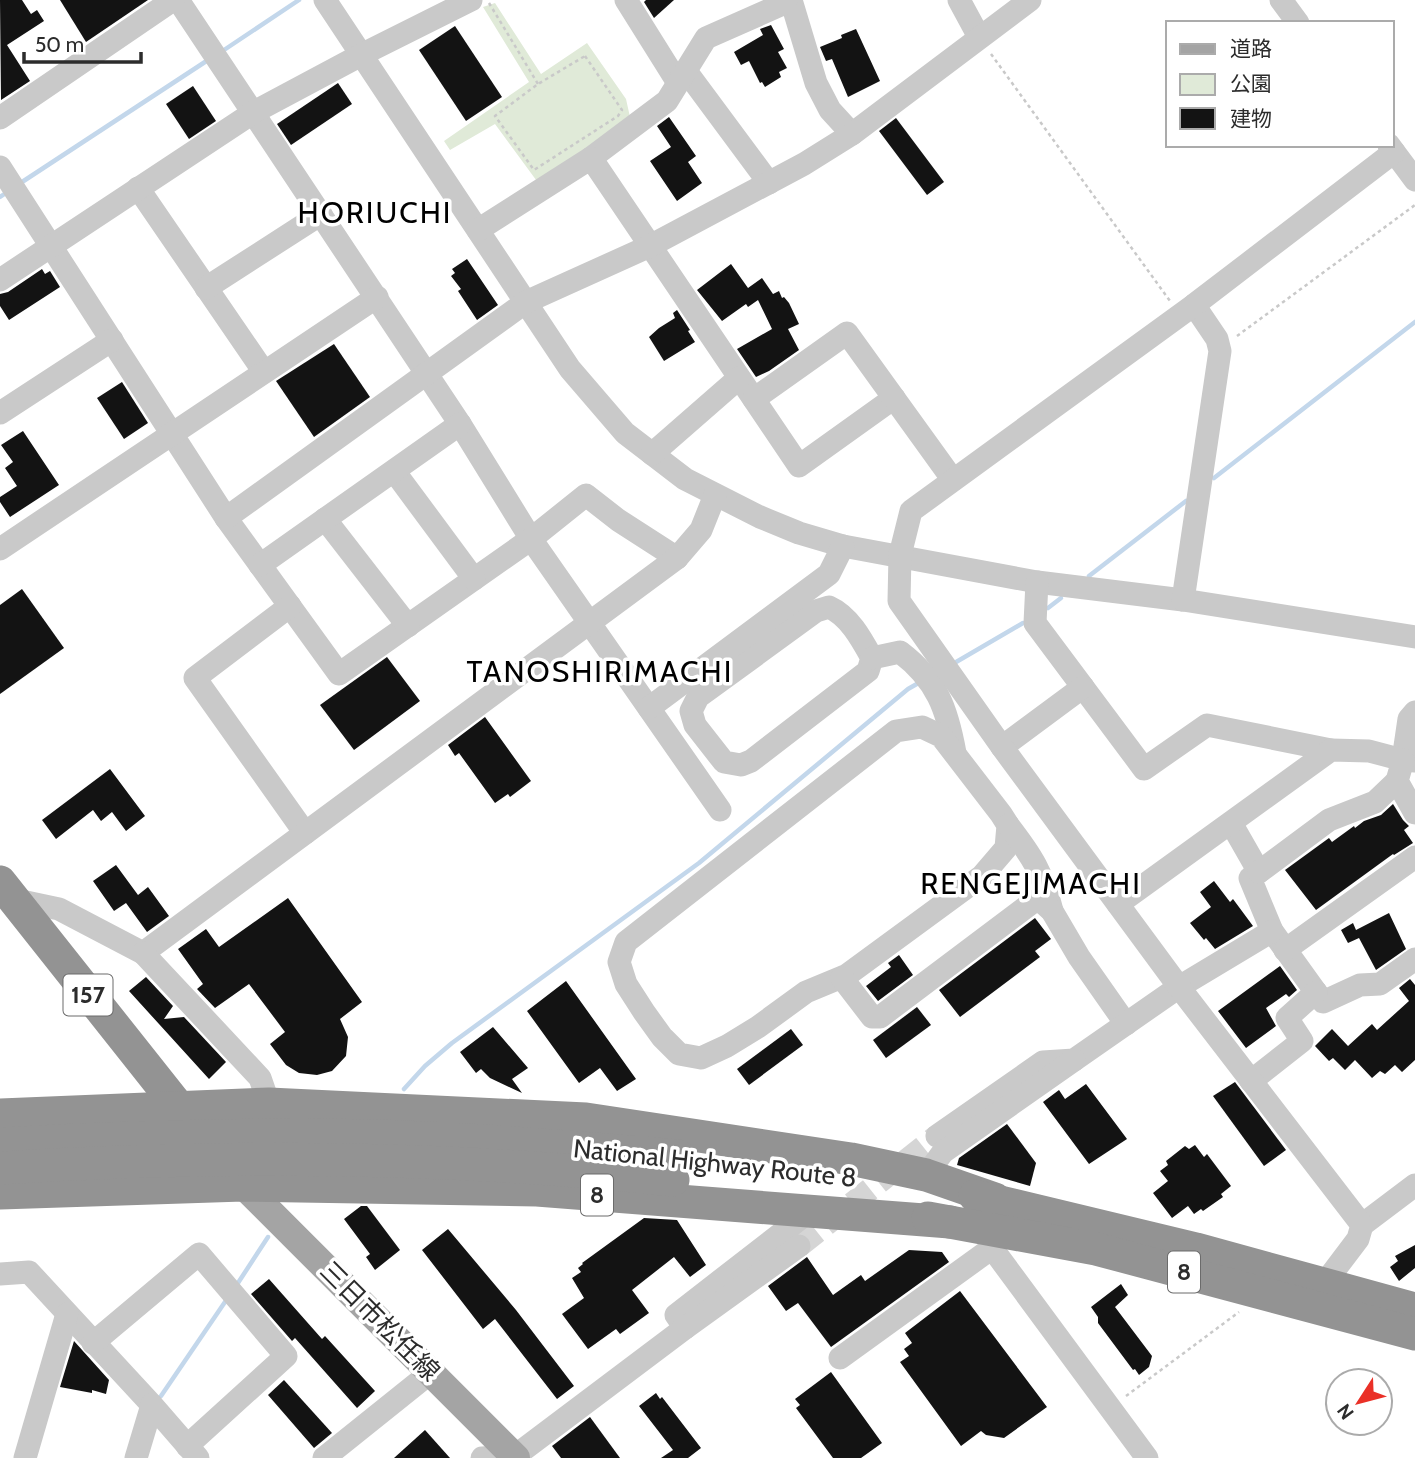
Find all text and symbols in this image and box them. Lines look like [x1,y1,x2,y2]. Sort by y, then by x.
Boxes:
scale bar [24,21,142,65]
legend [1166,21,1394,147]
text: 50 m [35,32,84,57]
text: 道路 [1230,36,1272,61]
text: 公園 [1230,71,1272,96]
text: 建物 [1230,106,1272,131]
district label: HORIUCHI [297,194,453,231]
district label: TANOSHIRIMACHI [467,653,733,690]
district label: RENGEJIMACHI [920,865,1142,902]
road number: 157 [64,974,112,1015]
street label: National Highway Route 8 [572,1133,858,1193]
road number: 8 [581,1175,613,1216]
road number: 8 [1168,1252,1200,1292]
street label: 三日市松任線 [314,1255,446,1387]
north arrow [1324,1367,1394,1437]
text: N [1332,1400,1359,1424]

